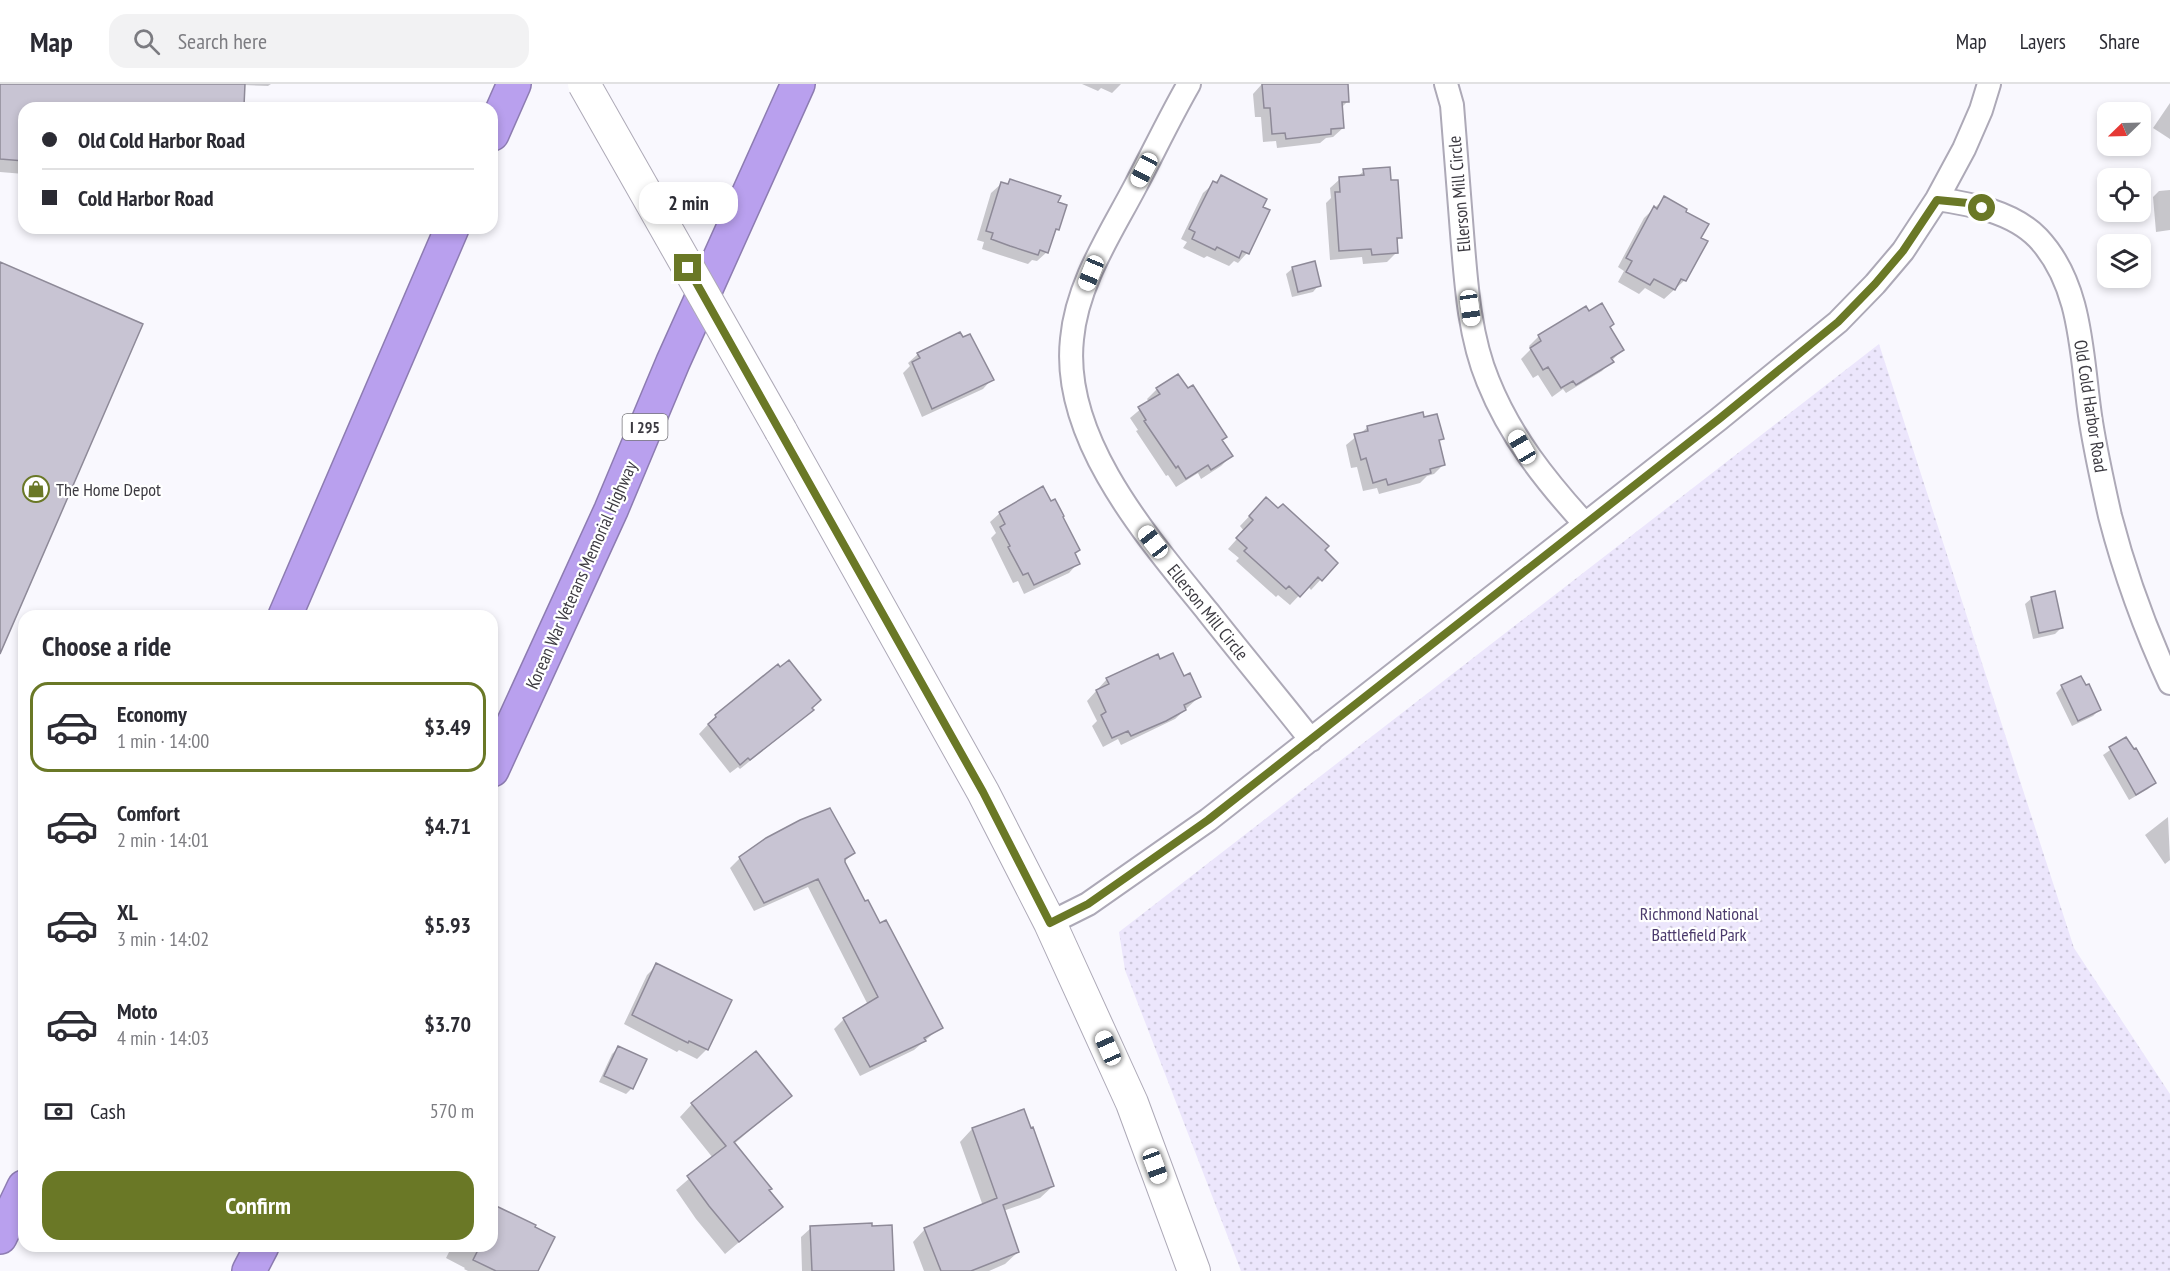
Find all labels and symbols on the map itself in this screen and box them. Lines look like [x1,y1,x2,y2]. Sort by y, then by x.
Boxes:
north arrow [2097,102,2151,156]
street label: Ellerson Mill Circle [1442,135,1476,253]
car [1128,150,1160,190]
callout: 2 min [638,181,738,223]
route start [1968,194,1995,221]
car [1076,253,1106,293]
route end [674,254,701,281]
car [1459,289,1481,327]
street label: Old Cold Harbor Road [2069,338,2113,474]
road number: I 295 [622,414,668,440]
car [1505,427,1539,467]
street label: Korean War Veterans Memorial Highway [520,457,642,693]
shop icon: The Home Depot [21,474,51,504]
place label: The Home Depot [56,478,161,501]
car [1135,522,1171,562]
street label: Ellerson Mill Circle [1162,559,1254,665]
park label: Richmond National Battlefield Park [1640,902,1759,946]
car [1092,1028,1124,1068]
car [1140,1146,1170,1186]

